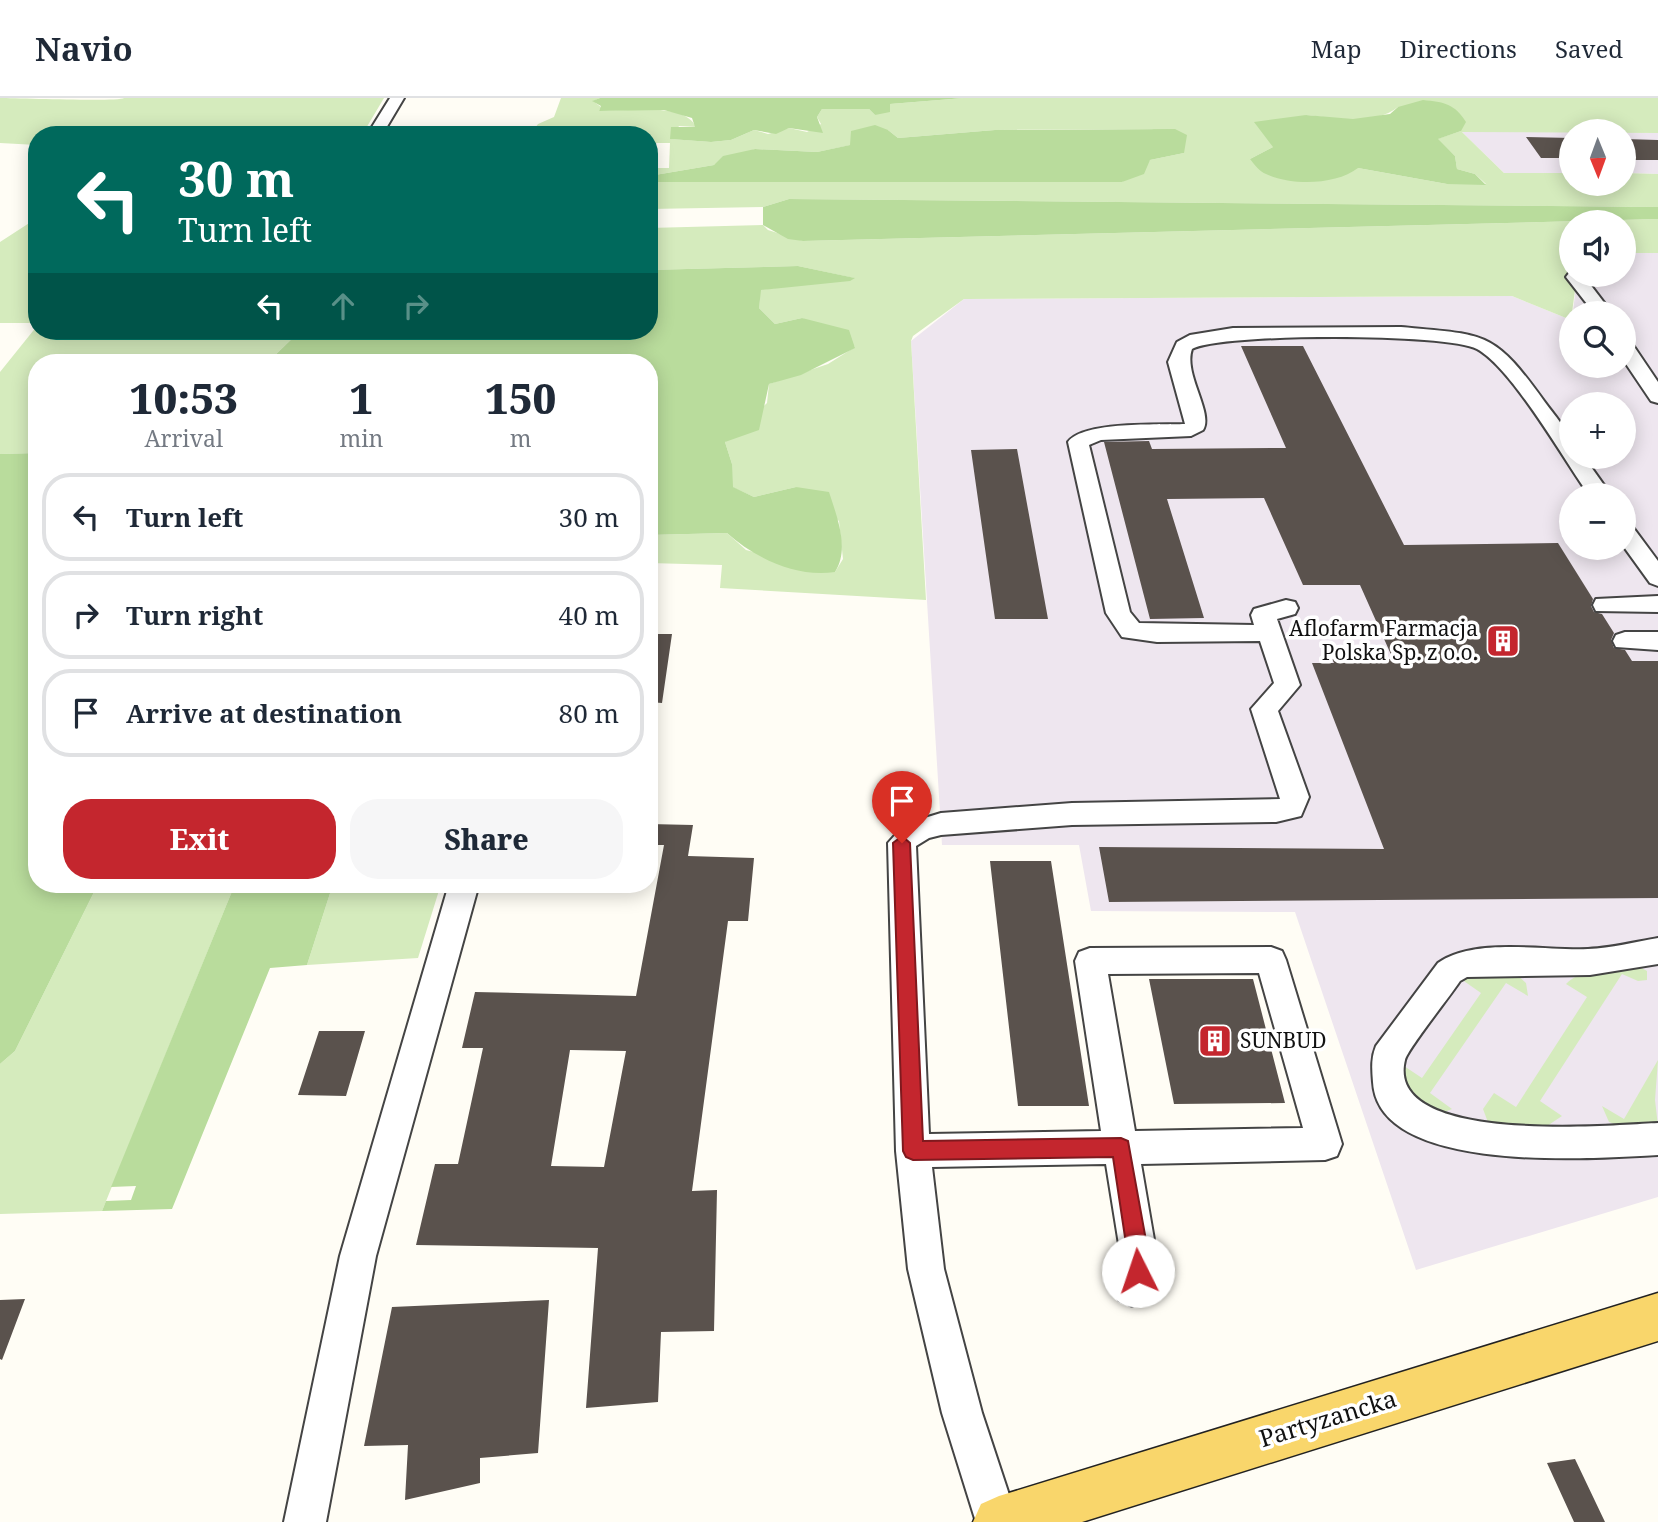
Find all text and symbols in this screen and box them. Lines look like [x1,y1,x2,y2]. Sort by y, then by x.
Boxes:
text: Navio [35,26,133,71]
text: Map [1311,32,1362,65]
text: Directions [1400,32,1517,65]
text: Saved [1555,32,1623,65]
north arrow [1559,119,1636,196]
map controls [1559,119,1636,560]
text: 30 m [178,145,294,211]
icon: left [63,154,154,245]
text: Turn left [178,208,312,251]
button: sound [1559,210,1636,287]
icon: left [251,287,289,325]
icon: ahead [324,287,362,325]
icon: right [397,287,435,325]
button: search [1559,301,1636,378]
text: 10:53 [130,369,238,426]
text: 1 [350,369,373,426]
text: 150 [485,369,556,426]
button: + [1559,392,1636,469]
text: Arrival [144,422,223,454]
text: min [339,422,383,454]
text: m [510,422,532,454]
button: − [1559,483,1636,560]
icon: left [67,498,105,536]
text: Turn left [126,499,243,535]
text: 30 m [559,499,619,535]
icon: right [67,596,105,634]
text: Turn right [126,597,263,633]
text: 40 m [559,597,619,633]
place label: Aflofarm Farmacja Polska Sp. z o.o. [1289,614,1478,666]
building icon: Aflofarm Farmacja Polska Sp. z o.o. [1484,622,1522,660]
icon: arrive [67,694,105,732]
text: Arrive at destination [126,695,402,731]
text: 80 m [559,695,619,731]
pin [872,771,932,843]
icon: arrive [883,782,921,820]
button: Exit [63,799,336,879]
button: Share [350,799,623,879]
building icon: SUNBUD [1196,1022,1234,1060]
place label: SUNBUD [1240,1026,1327,1054]
position arrow [1101,1234,1175,1308]
street label: Partyzancka [1255,1381,1400,1454]

